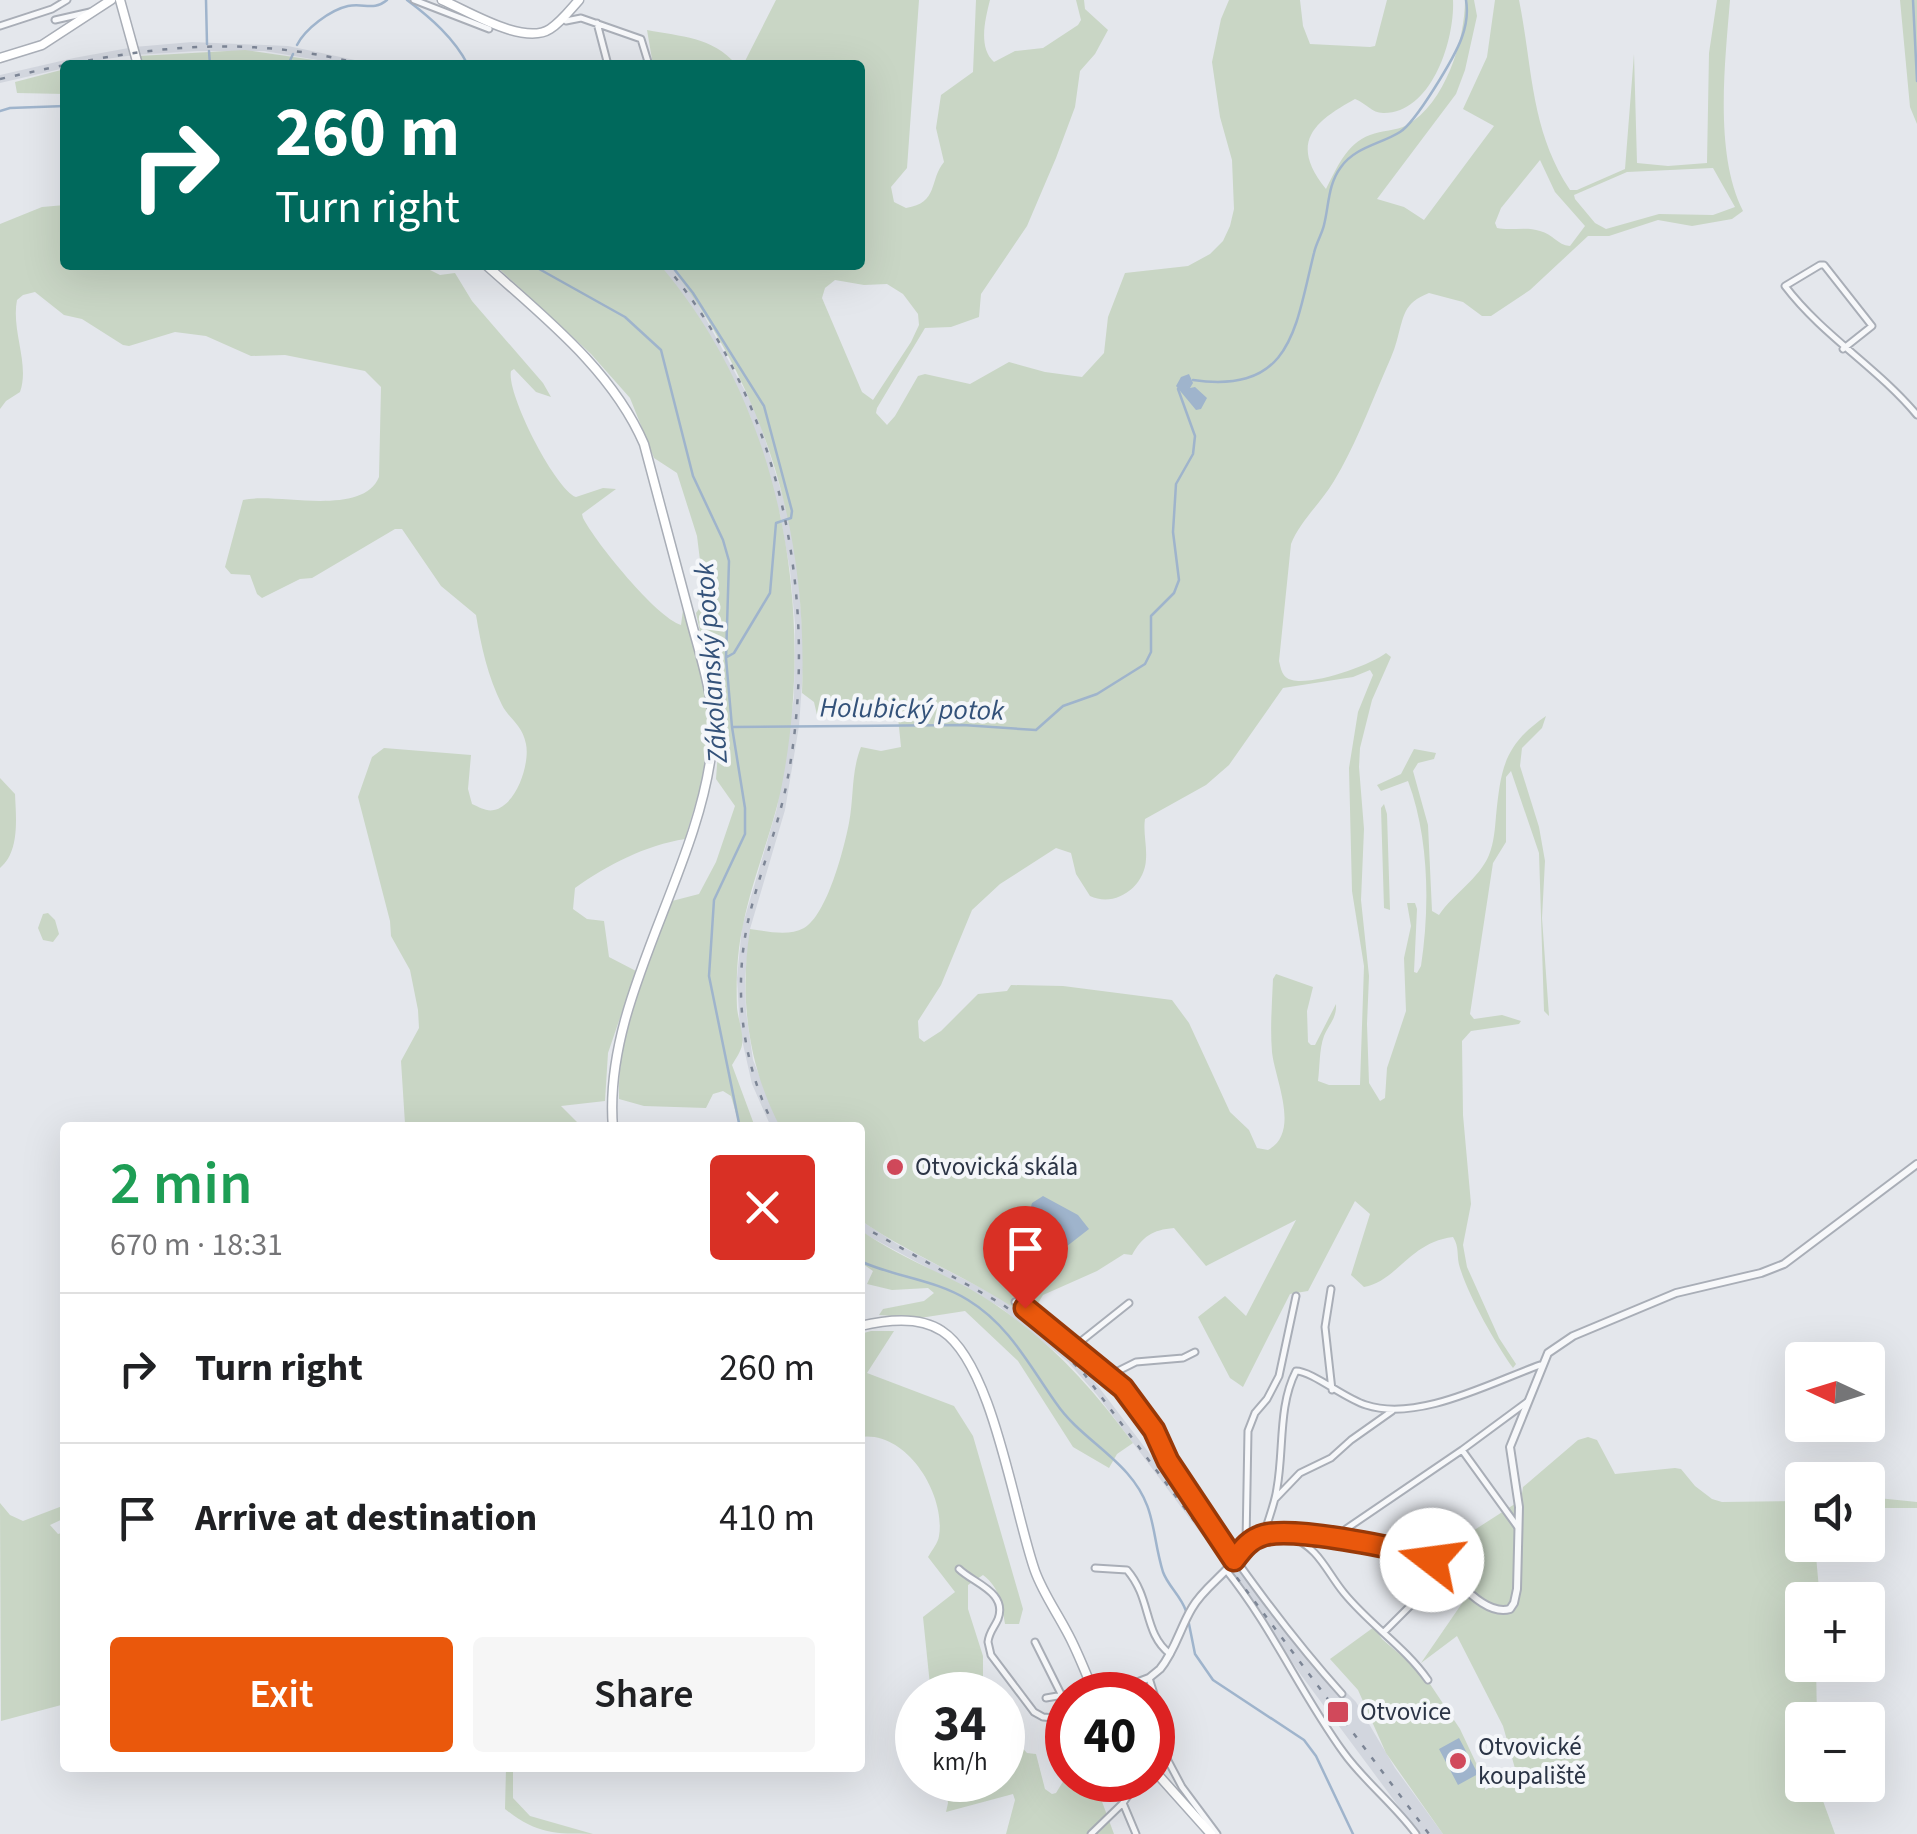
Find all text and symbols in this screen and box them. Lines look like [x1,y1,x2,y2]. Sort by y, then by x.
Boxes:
text: 260 m [275,83,460,183]
icon: right [110,100,240,230]
text: Turn right [275,176,460,240]
water label: Zákolanský potok [684,561,738,766]
water label: Holubický potok [819,687,1005,731]
text: 2 min [110,1142,253,1227]
place label: Otvovická skála [915,1149,1078,1185]
button: close [710,1155,815,1260]
marker: Otvovická skála [884,1156,906,1178]
pin [983,1206,1068,1309]
icon: arrive [998,1221,1053,1276]
text: 670 m · 18:31 [110,1222,283,1268]
icon: right [110,1341,165,1396]
text: Turn right [195,1341,363,1395]
text: 260 m [719,1341,815,1395]
north arrow [1785,1342,1885,1442]
map controls [1785,1342,1885,1802]
button: sound [1785,1462,1885,1562]
icon: arrive [110,1491,165,1546]
text: Arrive at destination [195,1491,537,1545]
text: 410 m [719,1491,815,1545]
position arrow [1380,1508,1484,1612]
button: + [1785,1582,1885,1682]
button: Exit [110,1637,453,1752]
button: Share [473,1637,815,1752]
speed limit sign: 40 [1045,1672,1175,1802]
text: 34 [934,1689,986,1760]
place label: Otvovice [1360,1694,1451,1730]
marker: Otvovice [1325,1699,1351,1725]
button: − [1785,1702,1885,1802]
place label: Otvovické koupaliště [1478,1729,1586,1794]
text: km/h [932,1744,988,1780]
marker: Otvovické koupaliště [1447,1750,1469,1772]

